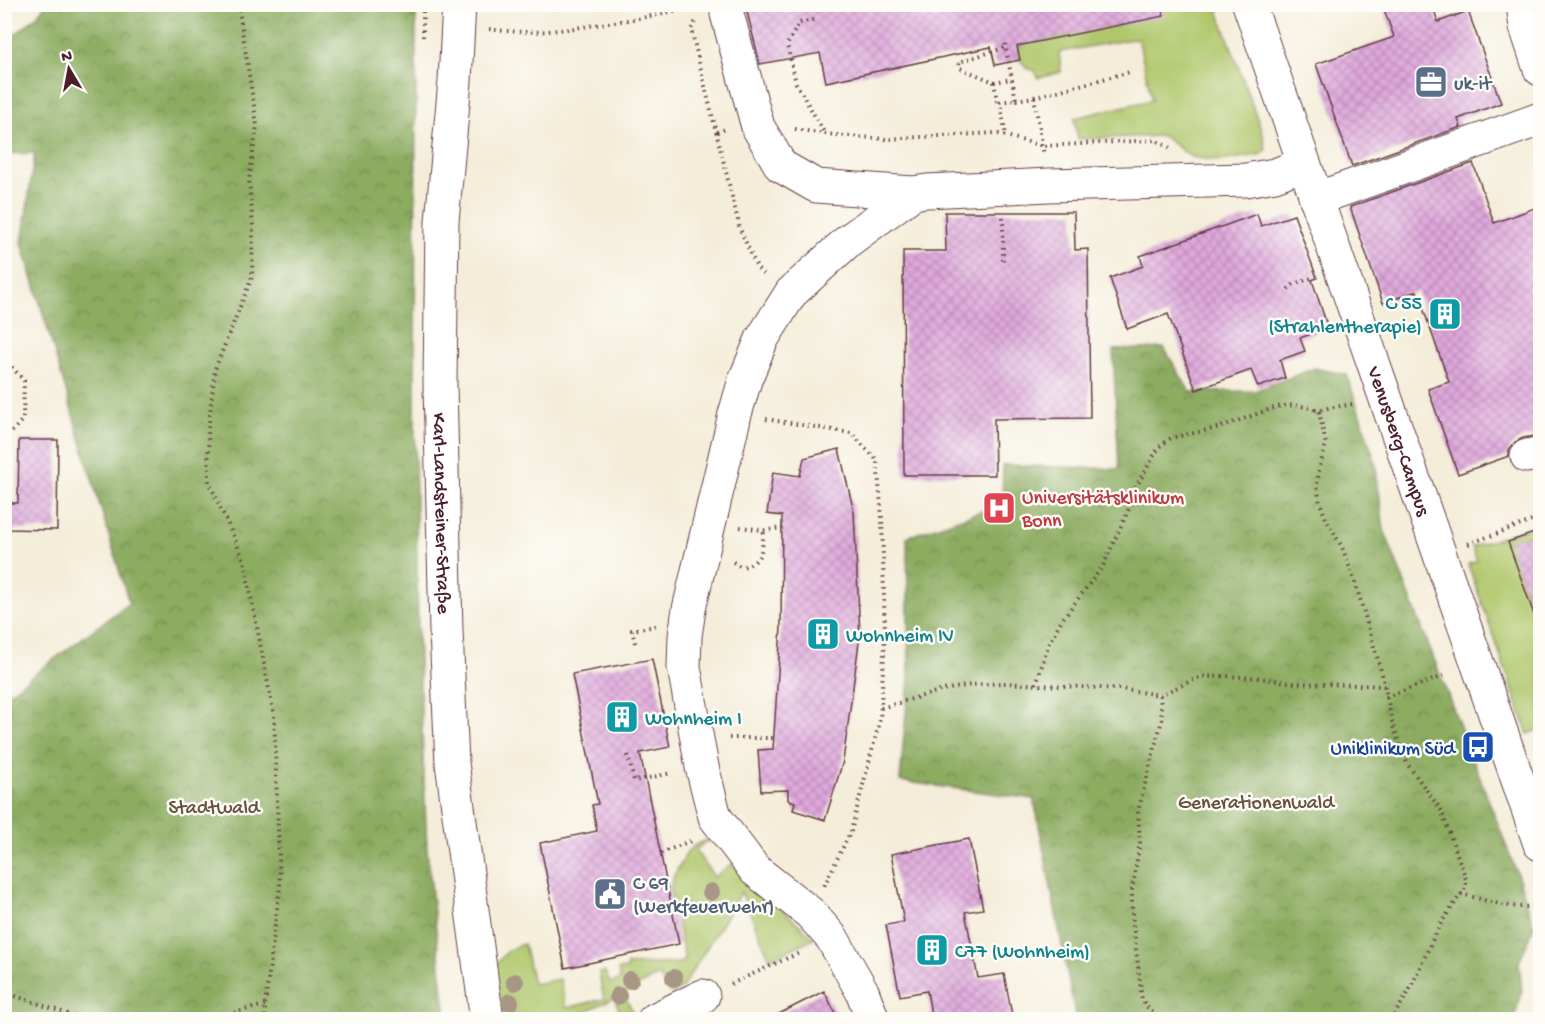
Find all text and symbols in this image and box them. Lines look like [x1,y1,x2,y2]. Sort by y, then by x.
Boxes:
north arrow [39,39,99,99]
text: N [60,47,74,68]
office icon: uk-it [1413,64,1449,100]
place label: uk-it [1454,74,1493,97]
place label: C 55 (Strahlentherapie) [1268,294,1422,340]
building icon: C 55 (Strahlentherapie) [1427,296,1463,332]
street label: Venusberg-Campus [1360,363,1434,520]
street label: Karl-Landsteiner-Straße [426,412,454,615]
place label: Universitätsklinikum Bonn [1021,488,1184,534]
hospital icon: Universitätsklinikum Bonn [981,490,1017,526]
building icon: Wohnheim IV [805,616,841,652]
place label: Wohnheim IV [846,626,954,649]
building icon: Wohnheim I [604,699,640,735]
place label: Wohnheim I [645,709,742,732]
bus stop icon: Uniklinikum Süd [1460,729,1496,765]
place label: Uniklinikum Süd [1331,739,1457,762]
park label: Generationenwald [1178,793,1336,816]
park label: Stadtwald [168,798,262,821]
place label: C 69 (Werkfeuerwehr) [633,874,775,920]
public building icon: C 69 (Werkfeuerwehr) [592,876,628,912]
building icon: C77 (Wohnheim) [914,932,950,968]
place label: C77 (Wohnheim) [955,942,1090,965]

